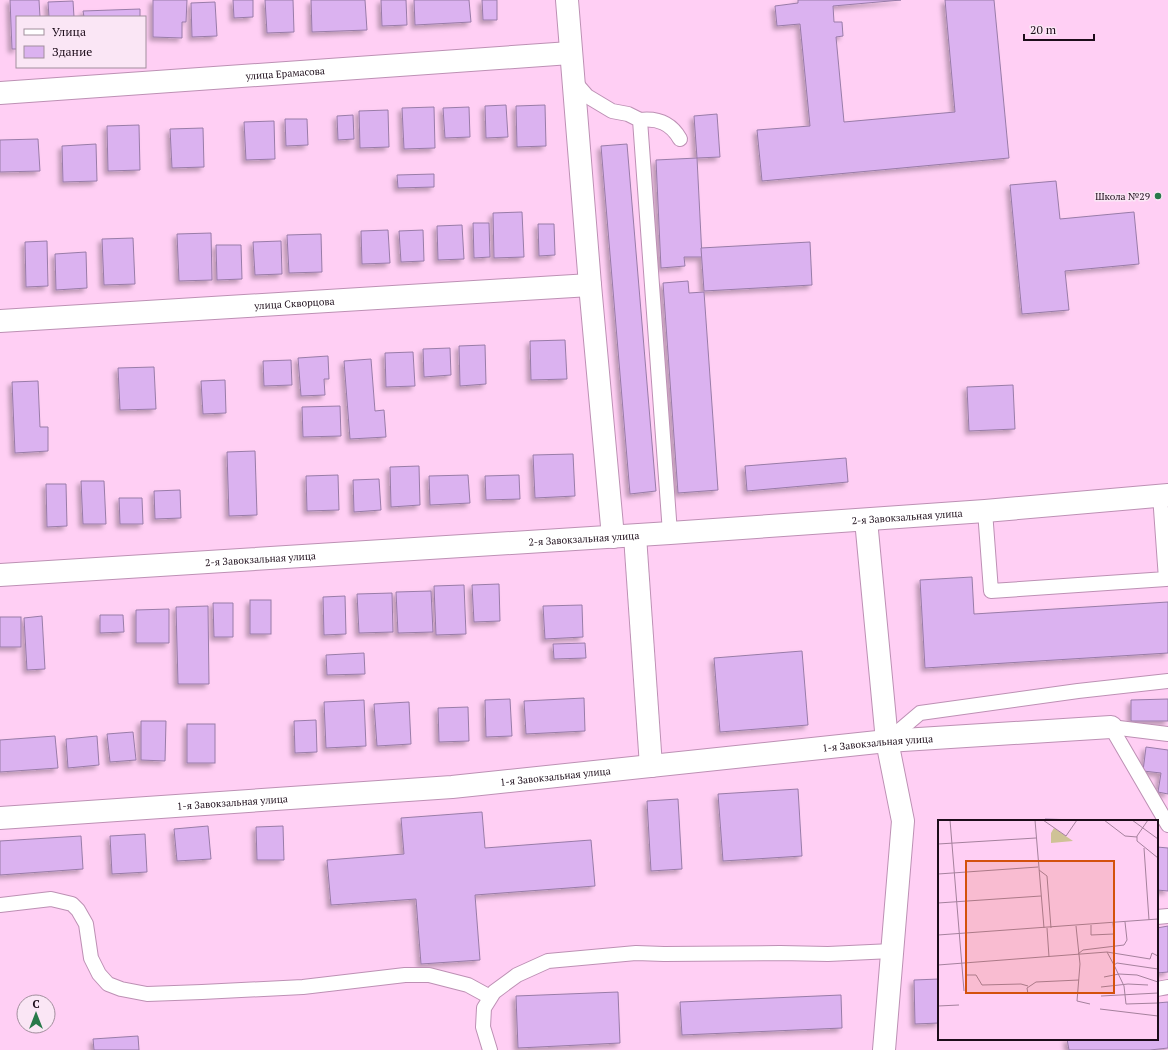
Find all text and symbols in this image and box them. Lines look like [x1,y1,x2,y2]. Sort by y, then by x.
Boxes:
legend [16,16,146,68]
scale bar [1024,16,1094,42]
text: 20 m [1030,22,1057,37]
text: Улица [52,24,86,39]
text: Здание [52,44,92,59]
street label: улица Ерамасова [244,64,325,83]
place label: Школа №29 [1095,190,1150,203]
marker: Школа №29 [1153,191,1163,201]
street label: улица Скворцова [253,295,335,313]
street label: 2-я Завокзальная улица [851,507,963,527]
street label: 2-я Завокзальная улица [528,529,640,549]
street label: 2-я Завокзальная улица [205,549,316,569]
street label: 1-я Завокзальная улица [822,732,933,755]
street label: 1-я Завокзальная улица [500,764,611,789]
street label: 1-я Завокзальная улица [177,792,288,813]
inset map [938,820,1158,1040]
north arrow [16,994,56,1034]
text: С [32,997,40,1011]

